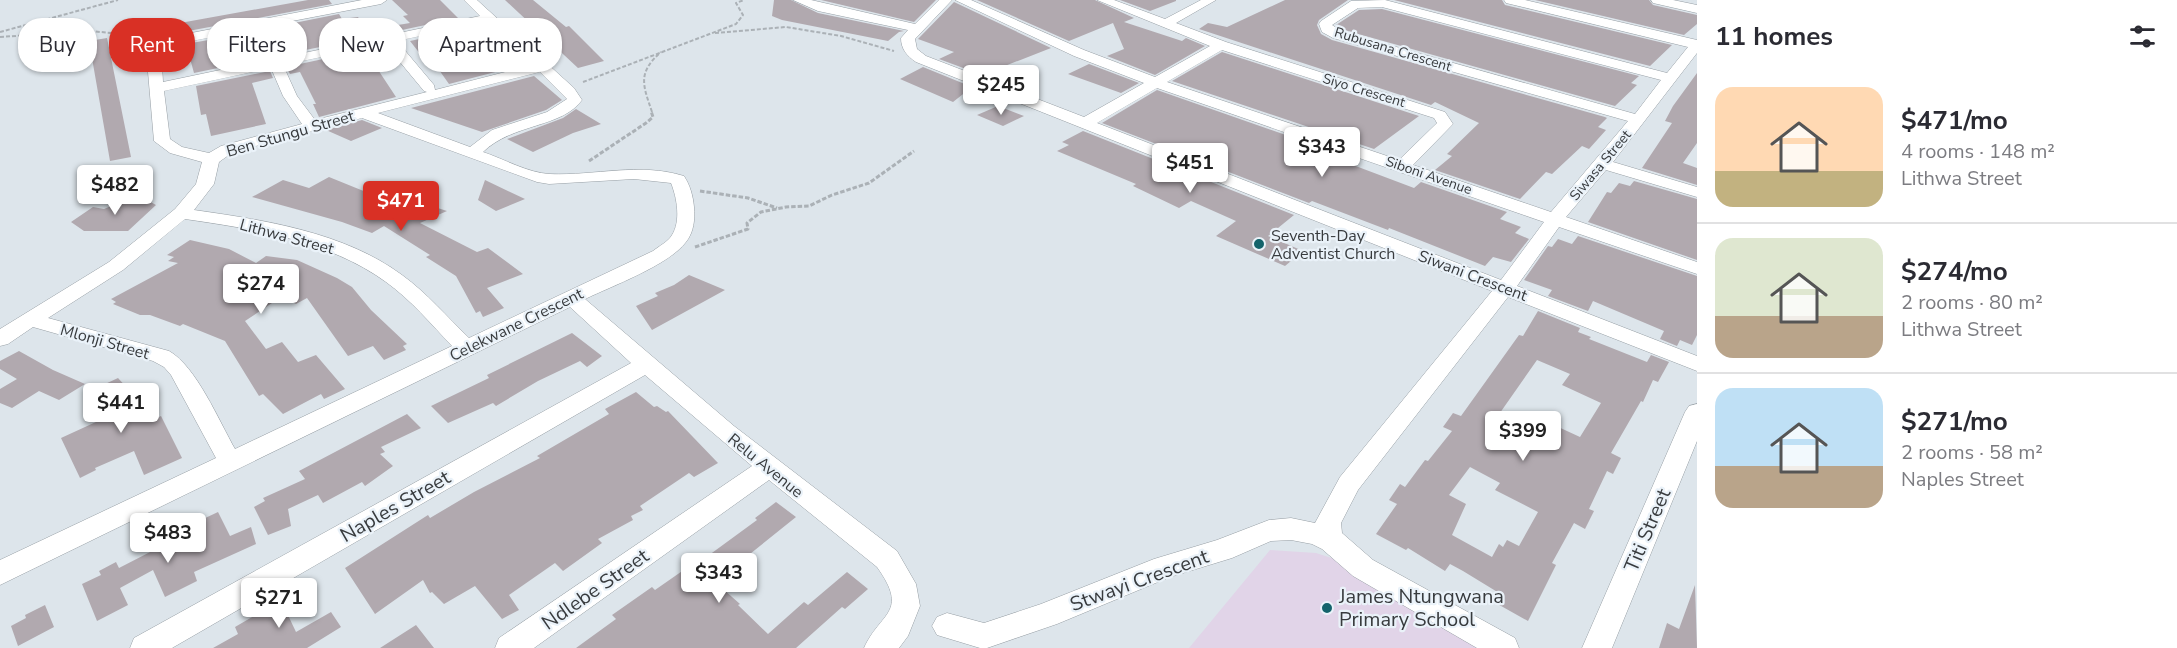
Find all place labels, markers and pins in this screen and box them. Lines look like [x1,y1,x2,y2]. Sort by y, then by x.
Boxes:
pin: $245 [965,65,1037,116]
pin: $343 [1286,127,1358,178]
pin: $451 [1154,143,1226,194]
pin: $482 [79,165,151,216]
pin: $471 [365,181,437,232]
place label: Seventh-Day Adventist Church [1271,225,1395,265]
marker: Seventh-Day Adventist Church [1252,237,1266,251]
pin: $274 [225,264,297,315]
pin: $441 [85,383,157,434]
pin: $399 [1487,411,1559,462]
pin: $483 [132,513,204,564]
pin: $343 [683,553,755,604]
pin: $271 [243,578,315,629]
place label: James Ntungwana Primary School [1338,583,1504,633]
marker: James Ntungwana Primary School [1320,601,1334,615]

